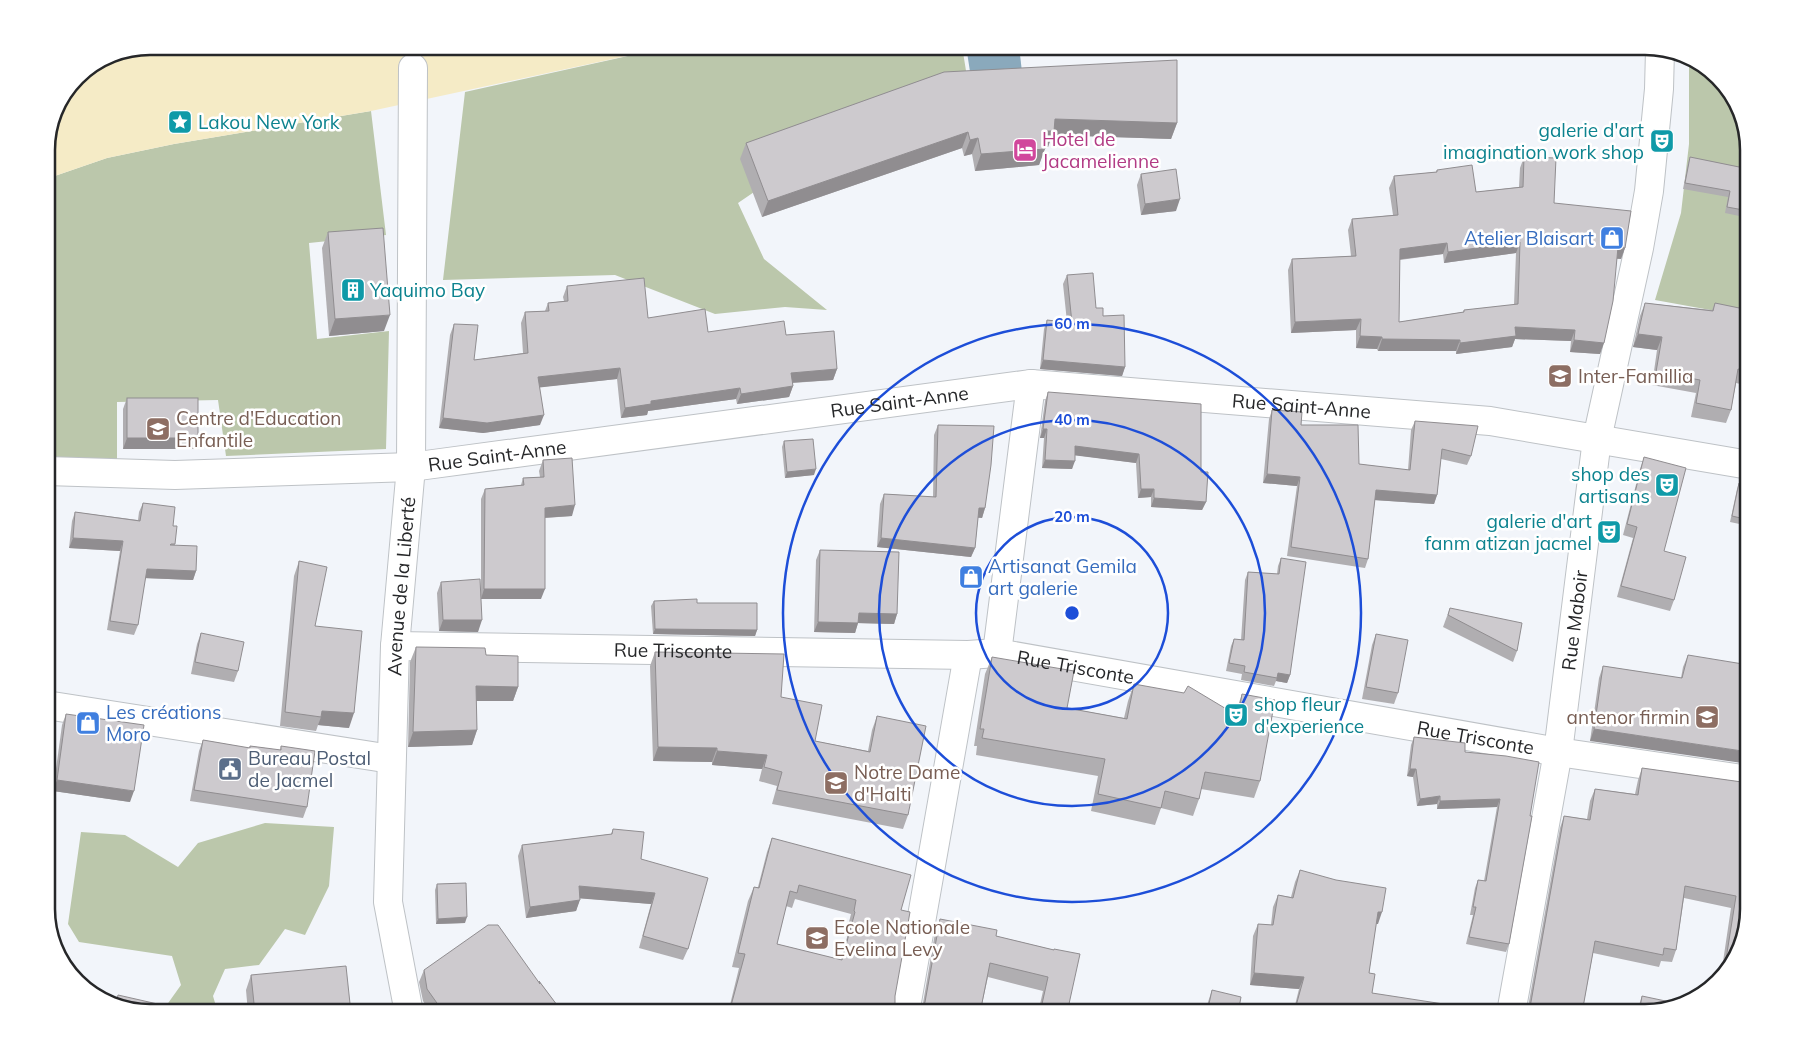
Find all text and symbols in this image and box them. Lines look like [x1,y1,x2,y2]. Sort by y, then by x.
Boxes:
place icon: Lakou New York [167,109,193,135]
place label: Lakou New York [198,110,340,134]
place label: galerie d'art imagination work shop [1443,118,1644,164]
place label: Hotel de Jacamelienne [1042,127,1159,173]
theatre icon: galerie d'art imagination work shop [1649,128,1675,154]
hotel icon: Hotel de Jacamelienne [1012,137,1038,163]
shop icon: Atelier Blaisart [1599,225,1625,251]
place label: Atelier Blaisart [1464,226,1594,250]
building icon: Yaquimo Bay [340,277,366,303]
place label: Yaquimo Bay [369,278,485,302]
text: 60 m [1054,314,1090,333]
school or university icon: Inter-Famillia [1547,363,1573,389]
place label: Inter-Famillia [1578,364,1693,388]
street label: Rue Saint-Anne [829,380,970,423]
street label: Rue Saint-Anne [1231,388,1372,423]
place label: Centre d'Education Enfantile [176,406,341,452]
text: 40 m [1054,410,1090,429]
school or university icon: Centre d'Education Enfantile [145,416,171,442]
street label: Rue Saint-Anne [426,434,568,477]
place label: shop des artisans [1571,462,1650,508]
theatre icon: shop des artisans [1654,472,1680,498]
street label: Avenue de la Liberté [382,496,420,676]
text: 20 m [1054,507,1090,526]
place label: galerie d'art fanm atizan jacmel [1425,509,1592,555]
theatre icon: galerie d'art fanm atizan jacmel [1596,519,1622,545]
place label: Artisanat Gemila art galerie [988,554,1137,600]
shop icon: Artisanat Gemila art galerie [958,564,984,590]
street label: Rue Maboir [1556,569,1593,672]
centre of rings [1063,604,1081,622]
street label: Rue Trisconte [614,637,732,663]
street label: Rue Trisconte [1015,645,1136,689]
place label: shop fleur d'experience [1254,692,1364,738]
place label: Les créations Moro [106,700,221,746]
theatre icon: shop fleur d'experience [1223,702,1249,728]
school or university icon: antenor firmin [1694,704,1720,730]
place label: antenor firmin [1567,705,1690,729]
shop icon: Les créations Moro [75,710,101,736]
street label: Rue Trisconte [1415,715,1536,760]
place label: Bureau Postal de Jacmel [248,746,371,792]
public building icon: Bureau Postal de Jacmel [217,756,243,782]
place label: Notre Dame d'HaIti [854,760,960,806]
school or university icon: Notre Dame d'HaIti [823,770,849,796]
place label: Ecole Nationale Evelina Levy [834,915,970,961]
school or university icon: Ecole Nationale Evelina Levy [804,925,830,951]

